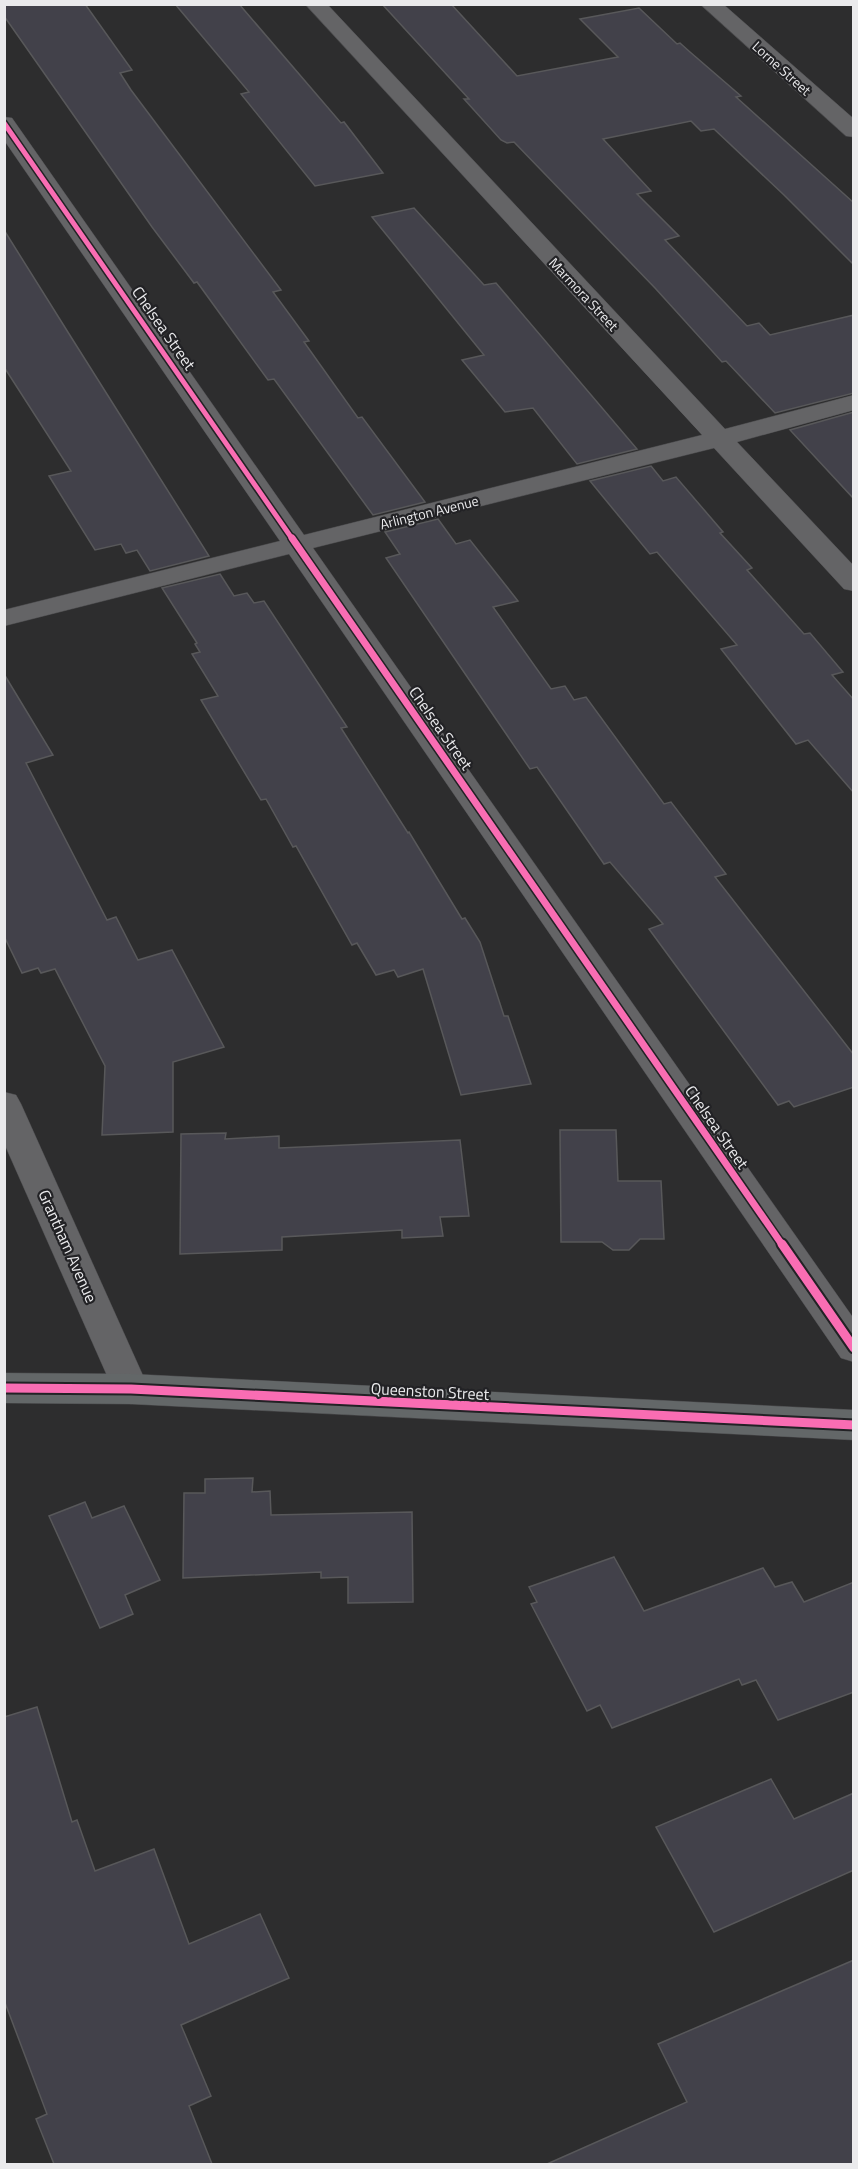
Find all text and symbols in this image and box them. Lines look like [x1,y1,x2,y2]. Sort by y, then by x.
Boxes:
street label: Lorne Street [748,36,816,100]
street label: Marmora Street [544,253,624,336]
street label: Chelsea Street [126,281,202,375]
street label: Arlington Avenue [378,490,480,534]
street label: Chelsea Street [403,681,479,775]
street label: Chelsea Street [679,1080,755,1174]
street label: Grantham Avenue [32,1186,104,1306]
street label: Queenston Street [370,1376,490,1406]

